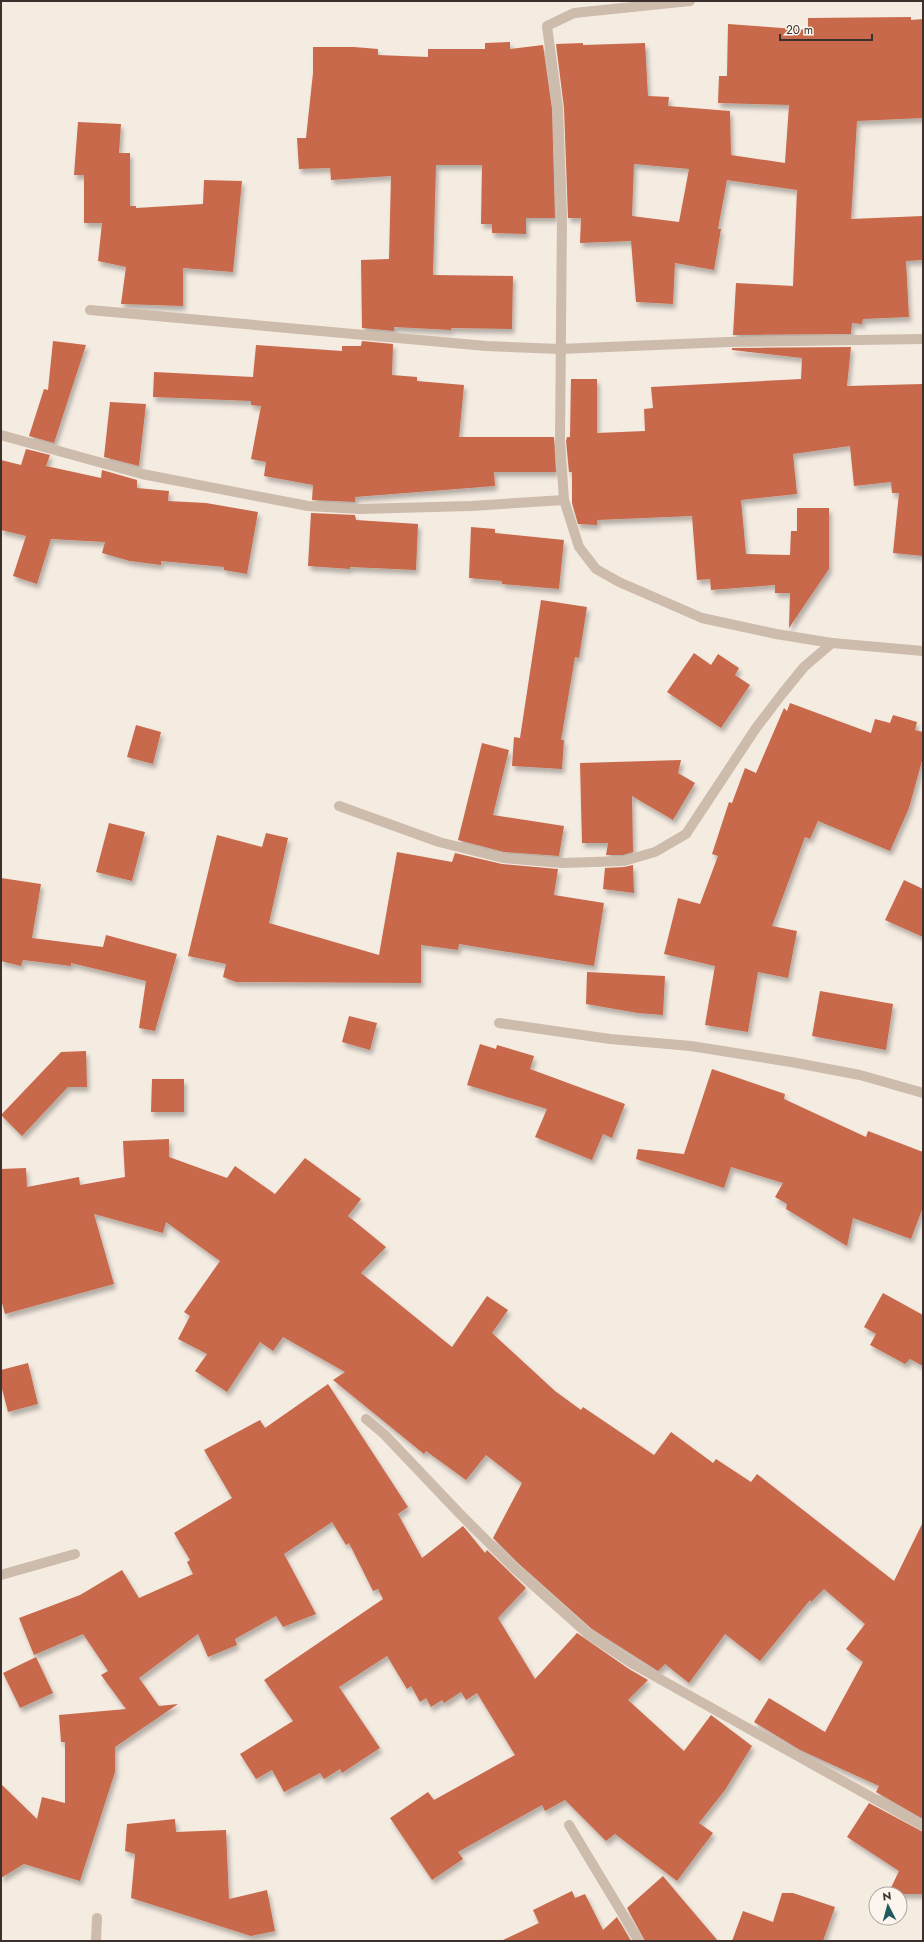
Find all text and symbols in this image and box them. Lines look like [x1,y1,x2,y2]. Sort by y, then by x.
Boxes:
scale bar [780,16,872,42]
text: 20 m [786,21,813,39]
north arrow [868,1886,908,1926]
text: N [882,1888,892,1904]

